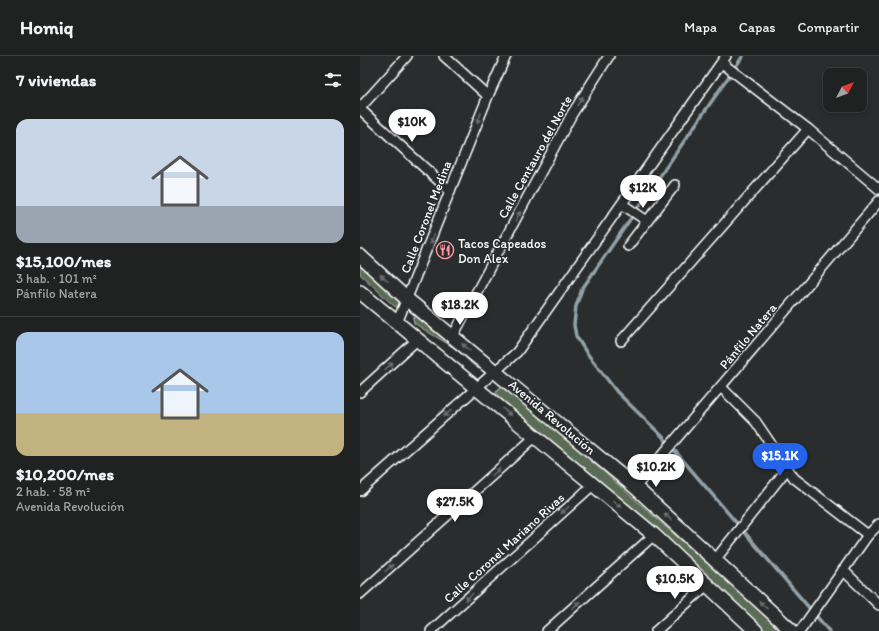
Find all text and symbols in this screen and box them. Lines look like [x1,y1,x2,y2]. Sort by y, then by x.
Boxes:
text: Homiq [20,16,73,39]
text: Mapa [684,19,717,36]
text: Capas [739,19,776,36]
text: Compartir [798,19,859,36]
north arrow [823,68,867,112]
map controls [823,68,867,112]
icon: filters [322,69,344,91]
text: 7 viviendas [16,70,96,90]
street label: Calle Centauro del Norte [495,93,575,221]
one-way arrow [576,96,584,106]
pin: $10K [388,109,436,143]
one-way arrow [476,112,482,124]
text: $10K [398,114,426,129]
icon: home [144,145,216,217]
street label: Calle Coronel Medina [398,158,455,275]
pin: $12K [619,175,667,209]
text: $12K [629,180,657,195]
one-way arrow [515,210,521,221]
one-way arrow [428,233,434,245]
place label: Tacos Capeados Don Alex [458,236,547,266]
restaurant icon: Tacos Capeados Don Alex [435,240,455,260]
text: $15,100/mes [16,251,111,271]
text: 3 hab. · 101 m² [16,271,97,286]
one-way arrow [379,273,389,283]
text: Pánfilo Natera [16,286,97,301]
pin: $18.2K [427,292,493,326]
text: $18.2K [441,297,479,312]
street label: Pánfilo Natera [716,300,780,372]
one-way arrow [461,342,472,351]
icon: home [144,358,216,430]
one-way arrow [383,361,394,370]
street label: Avenida Revolución [506,376,599,458]
one-way arrow [501,407,512,416]
one-way arrow [443,408,452,417]
pin: $15.1K [747,443,813,477]
text: $15.1K [762,448,799,463]
pin: $10.2K [623,454,689,488]
text: $10.2K [637,459,675,474]
text: $10,200/mes [16,464,114,484]
one-way arrow [491,467,501,476]
text: 2 hab. · 58 m² [16,484,90,499]
pin: $27.5K [422,489,488,523]
street label: Calle Coronel Mariano Rivas [441,490,567,606]
text: $27.5K [436,494,474,509]
text: Avenida Revolución [16,499,124,514]
one-way arrow [612,499,623,508]
one-way arrow [560,505,570,515]
one-way arrow [663,512,673,521]
one-way arrow [384,563,394,573]
pin: $10.5K [642,566,708,600]
text: $10.5K [656,571,694,586]
one-way arrow [464,592,473,601]
one-way arrow [571,600,581,610]
one-way arrow [758,600,769,609]

